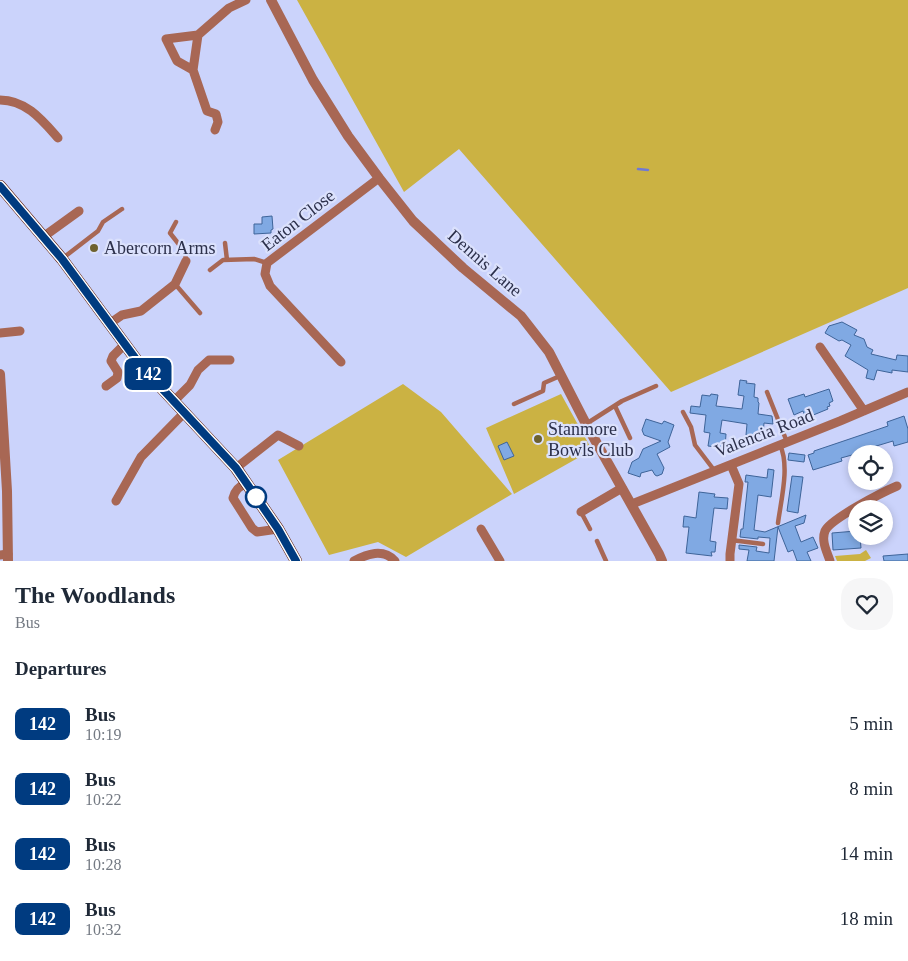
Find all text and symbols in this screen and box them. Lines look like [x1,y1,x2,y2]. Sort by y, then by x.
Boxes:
street label: Eaton Close [257,185,339,255]
street label: Dennis Lane [444,225,526,301]
place label: Abercorn Arms [104,238,215,258]
marker: Abercorn Arms [88,242,100,254]
line badge: 142 [119,358,177,390]
text: 142 [135,364,162,384]
street label: Valencia Road [712,405,816,461]
place label: Stanmore Bowls Club [548,419,634,460]
marker: Stanmore Bowls Club [532,433,544,445]
map controls [848,445,893,545]
button: locate [848,445,893,490]
unlabelled marker [245,486,267,508]
button: layers [848,500,893,545]
button: heart [841,578,893,630]
text: The Woodlands [15,582,175,608]
text: Bus [15,614,40,631]
text: Departures [15,658,106,679]
text: Bus [85,704,116,725]
text: 5 min [849,713,893,734]
text: 142 [29,714,56,734]
text: 10:19 [85,726,121,743]
text: Bus [85,769,116,790]
text: 8 min [849,778,893,799]
text: 142 [29,779,56,799]
text: 10:22 [85,791,121,808]
text: Bus [85,834,116,855]
text: 14 min [840,843,893,864]
text: 142 [29,844,56,864]
text: 10:28 [85,856,121,873]
text: Bus [85,899,116,920]
text: 18 min [840,908,893,929]
text: 142 [29,909,56,929]
text: 10:32 [85,921,121,938]

